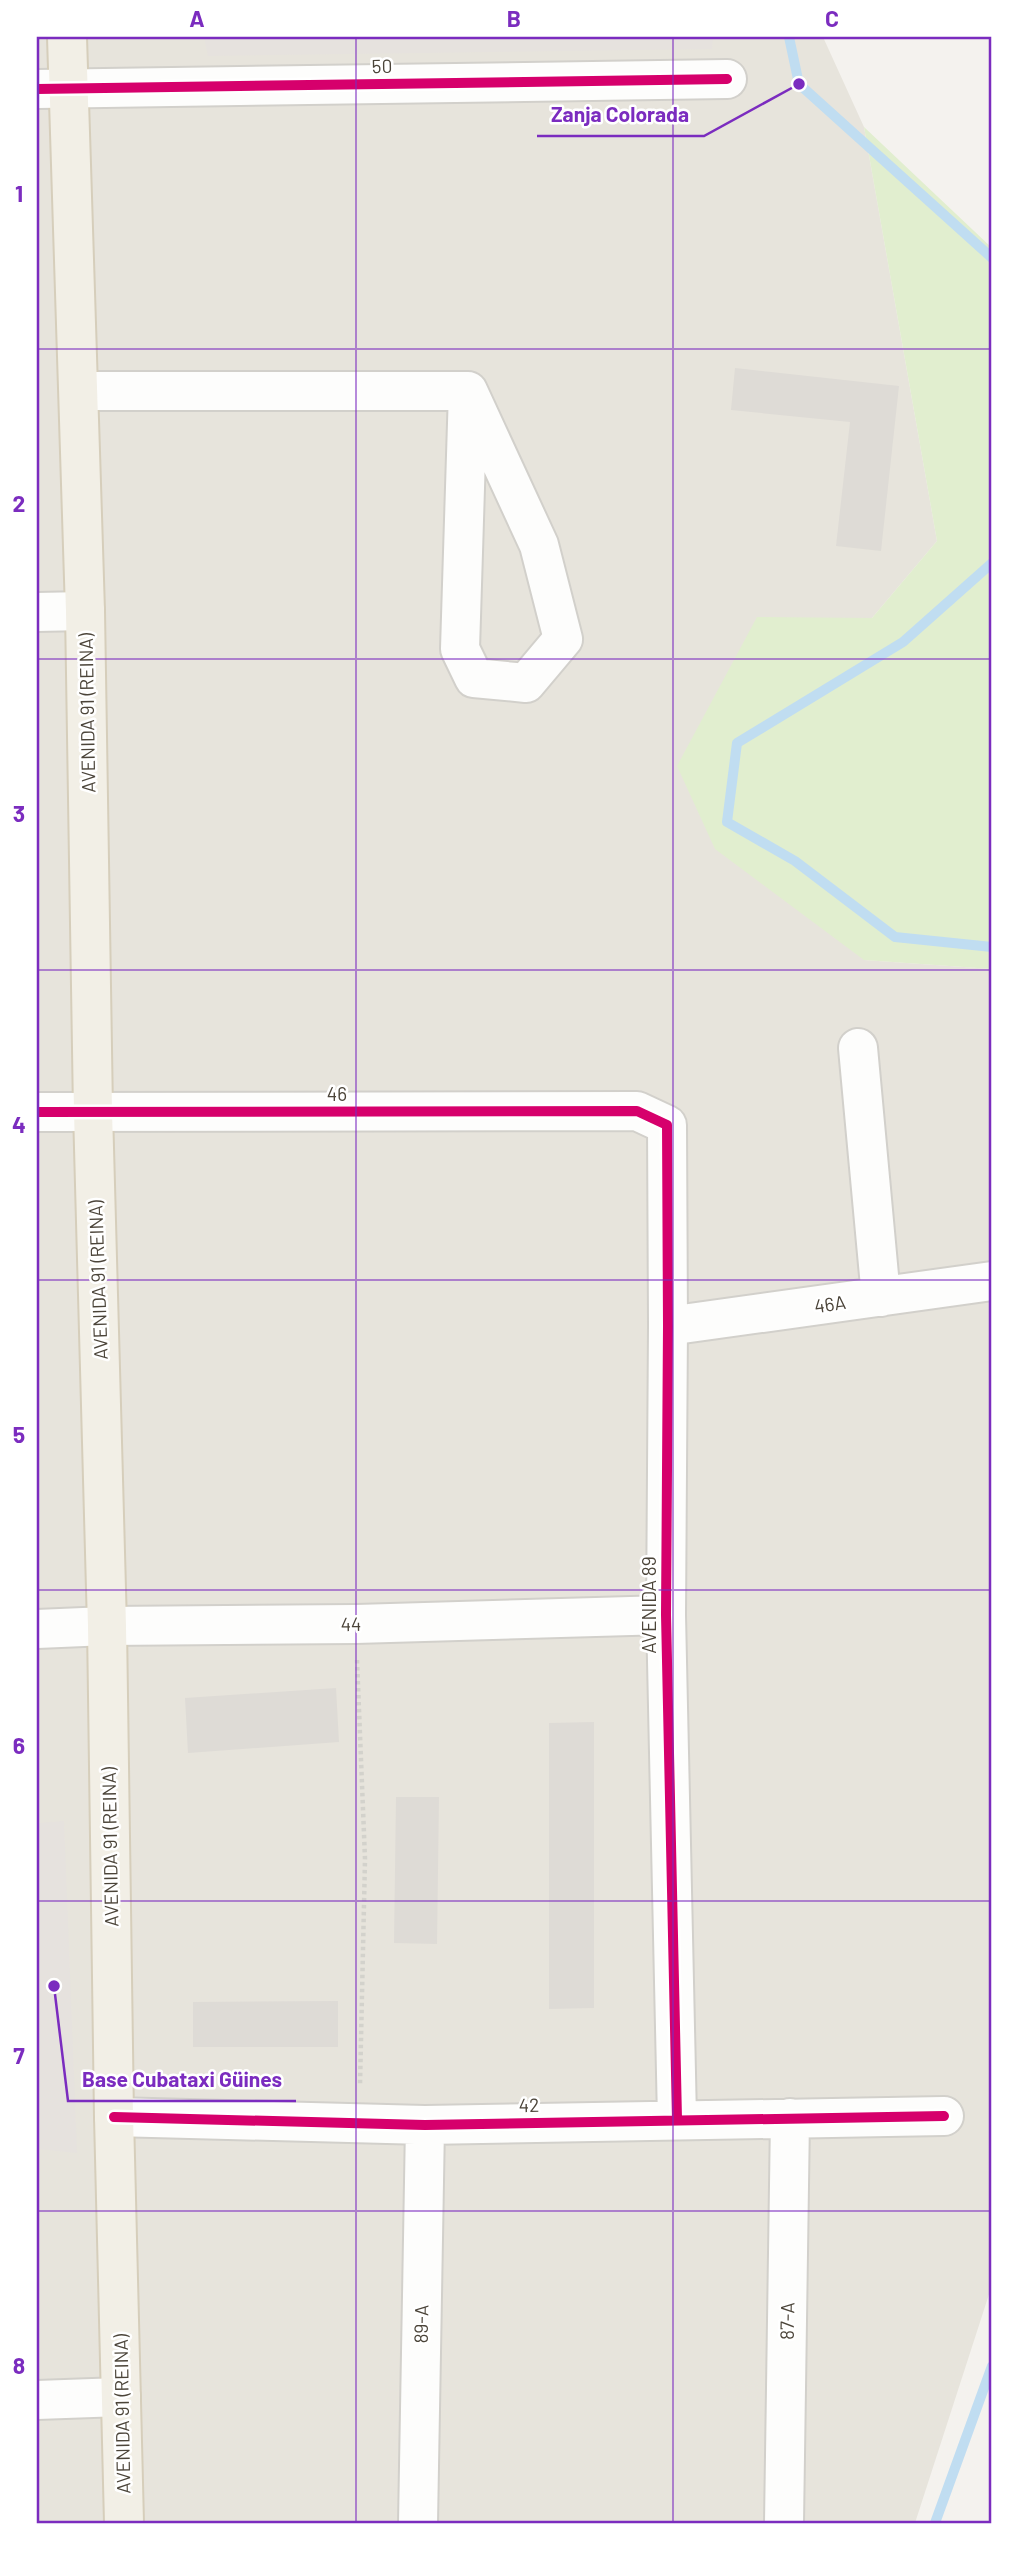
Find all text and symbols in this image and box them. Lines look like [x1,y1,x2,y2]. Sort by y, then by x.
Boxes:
text: A [189,4,205,32]
text: B [507,4,521,32]
text: C [825,4,839,32]
street label: 50 [372,54,392,77]
callout: Zanja Colorada [537,94,704,136]
text: Zanja Colorada [551,101,689,126]
text: 1 [15,179,23,207]
text: 2 [13,489,25,517]
street label: AVENIDA 91 (REINA) [74,632,99,793]
text: 3 [13,799,25,827]
street label: 46 [327,1082,347,1105]
text: 4 [12,1110,26,1138]
street label: AVENIDA 91 (REINA) [83,1199,112,1360]
street label: 46A [813,1290,847,1317]
text: 5 [13,1420,25,1448]
street label: AVENIDA 89 [637,1556,660,1654]
street label: 44 [340,1612,362,1635]
text: 6 [13,1731,25,1759]
street label: AVENIDA 91 (REINA) [97,1766,122,1927]
text: 7 [13,2041,25,2069]
callout: Base Cubataxi Güines [68,2059,296,2101]
text: Base Cubataxi Güines [82,2066,282,2091]
street label: 42 [518,2093,540,2116]
street label: 87-A [775,2302,798,2340]
street label: 89-A [409,2304,432,2344]
street label: AVENIDA 91 (REINA) [109,2333,134,2494]
text: 8 [13,2351,25,2379]

